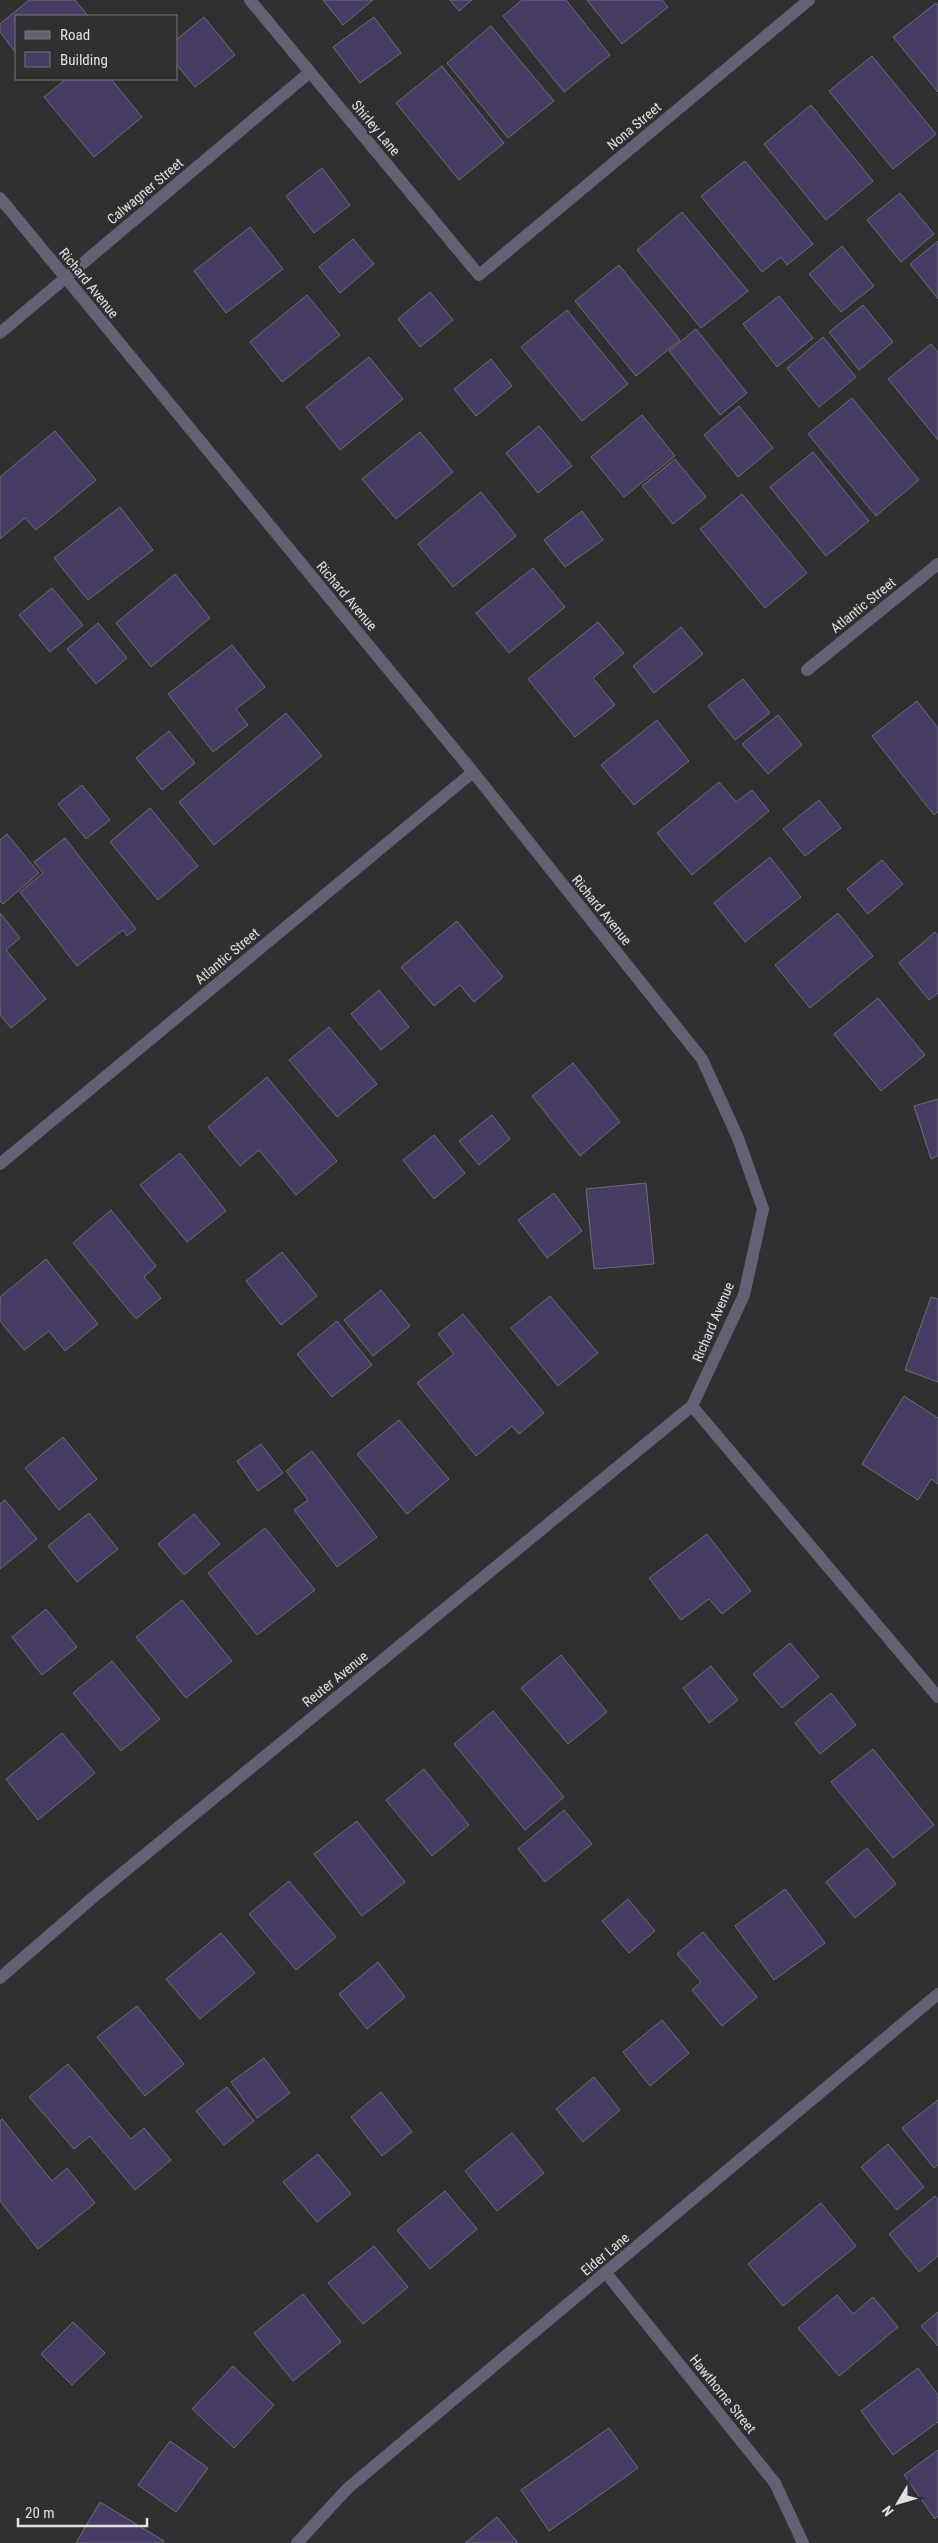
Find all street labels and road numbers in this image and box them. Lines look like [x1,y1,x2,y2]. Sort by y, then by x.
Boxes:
street label: Shirley Lane [348,97,404,159]
street label: Nona Street [604,99,664,153]
street label: Calwagner Street [104,155,186,227]
street label: Richard Avenue [56,245,122,321]
street label: Richard Avenue [313,558,381,634]
street label: Atlantic Street [827,574,899,636]
street label: Richard Avenue [569,872,635,948]
street label: Atlantic Street [192,925,262,987]
street label: Richard Avenue [689,1279,737,1364]
street label: Reuter Avenue [299,1648,371,1710]
street label: Elder Lane [578,2229,633,2279]
street label: Hawthorne Street [687,2352,759,2436]

